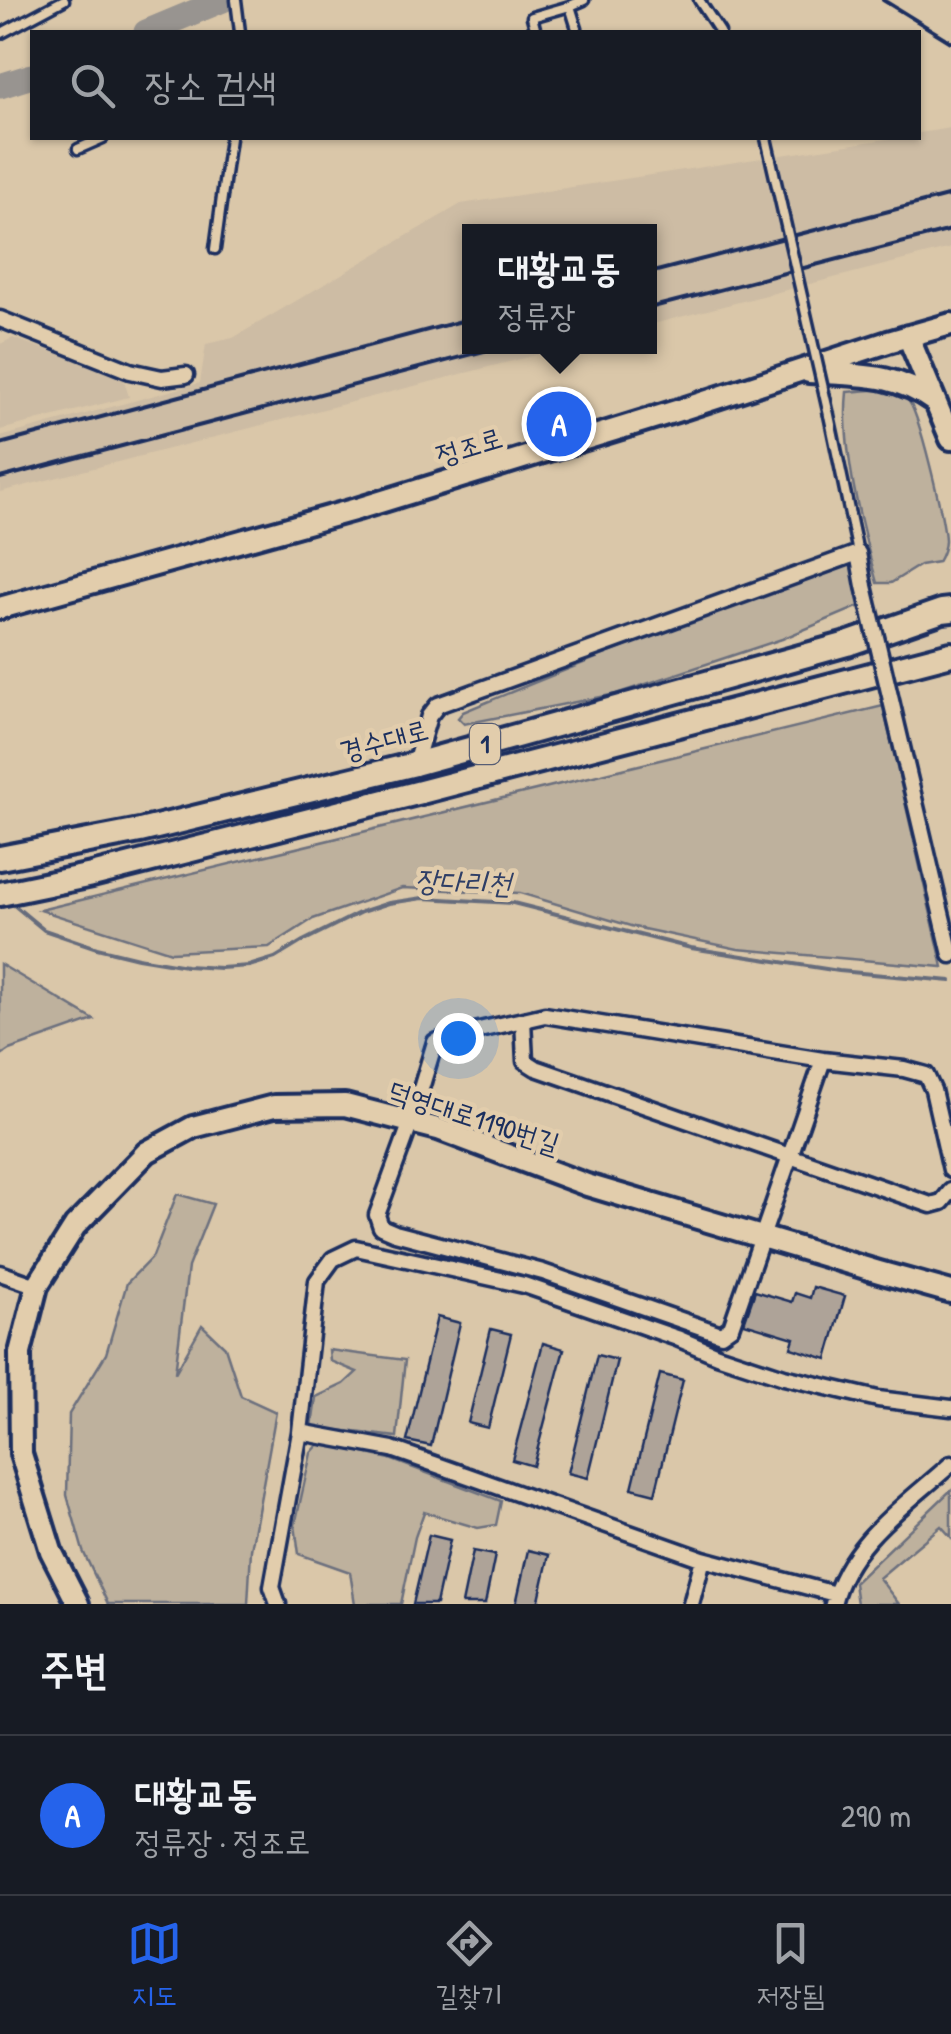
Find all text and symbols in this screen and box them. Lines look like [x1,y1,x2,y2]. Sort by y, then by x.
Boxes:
search box [30,30,921,140]
icon: search [65,58,120,113]
text: 장소 검색 [145,59,276,111]
popup [462,224,657,354]
text: 대황교동 [498,241,621,293]
text: 정류장 [498,294,576,337]
pin: A [526,386,592,462]
street label: 정조로 [431,418,507,474]
street label: 경수대로 [336,710,432,770]
road number: 1 [470,724,500,764]
water label: 장다리천 [414,859,515,903]
your location [433,1013,484,1064]
street label: 덕영대로1190번길 [383,1071,565,1163]
text: 주변 [40,1640,108,1697]
text: 대황교동 [135,1767,257,1819]
text: A [65,1794,80,1837]
text: 290 m [841,1794,911,1837]
text: 정류장 · 정조로 [135,1820,311,1863]
tab: 지도 [127,1916,182,2015]
tab: 길찾기 [435,1916,503,2015]
tab: 저장됨 [757,1916,824,2015]

